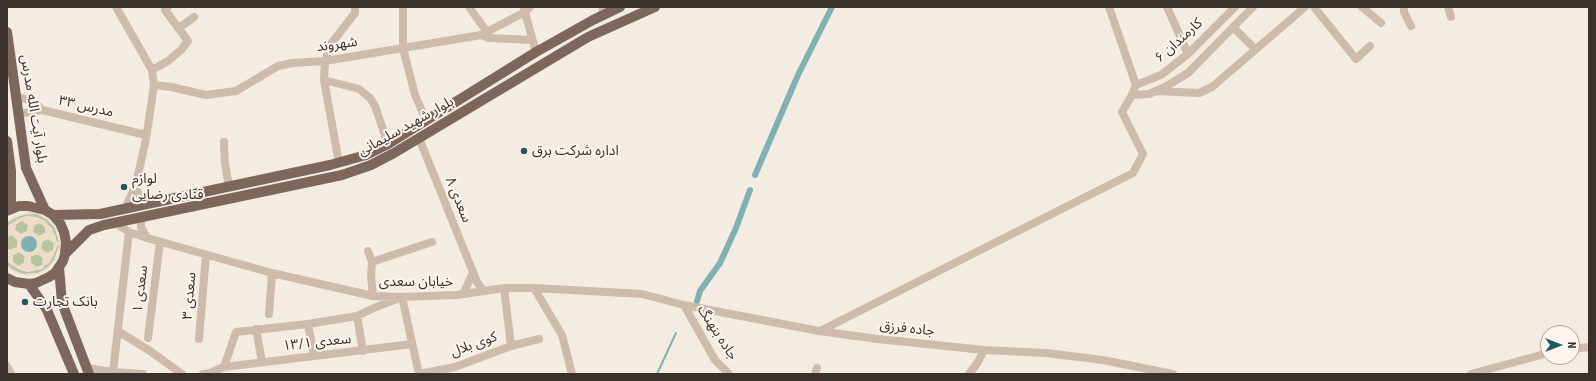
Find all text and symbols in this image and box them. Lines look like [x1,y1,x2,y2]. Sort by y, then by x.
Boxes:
street label: کارمندان ۶ [1152,15,1206,67]
street label: شهروند [315,34,359,56]
street label: بلوار آیت الله مدرس [16,53,50,165]
street label: مدرس ۳۳ [57,93,115,121]
street label: بلوار شهید سلیمانی [355,94,457,160]
place label: اداره شرکت برق [532,143,619,159]
marker: اداره شرکت برق [519,146,529,156]
place label: لوازم قنادی رضایی [132,171,204,204]
street label: سعدی ۸ [441,175,475,225]
marker: لوازم قنادی رضایی [119,182,129,192]
street label: سعدی ۱ [130,264,152,314]
street label: سعدی ۳ [180,272,200,320]
street label: خیابان سعدی [379,274,453,290]
place label: بانک تجارت [33,294,98,310]
marker: بانک تجارت [20,297,30,307]
street label: جاده بنهنگ [693,302,741,364]
street label: جاده فرزق [879,318,935,340]
north arrow [1540,325,1580,365]
street label: کوی بلال [449,329,499,361]
street label: سعدی ۱۳/۱ [282,331,352,355]
text: N [1565,342,1578,348]

